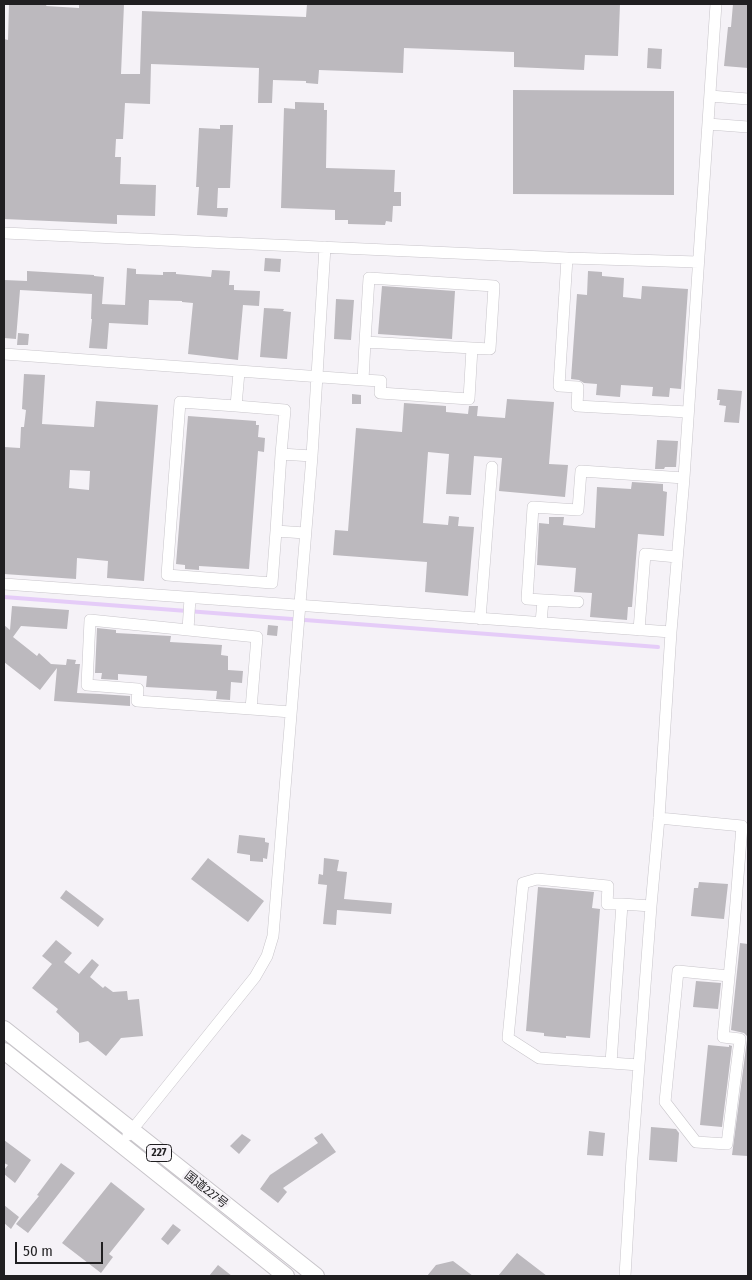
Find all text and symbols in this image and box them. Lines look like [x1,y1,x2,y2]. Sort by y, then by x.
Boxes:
road number: 227 [146,1144,172,1162]
street label: 国道227号 [181,1169,231,1211]
scale bar [18,1232,105,1264]
text: 50 m [23,1242,53,1260]

